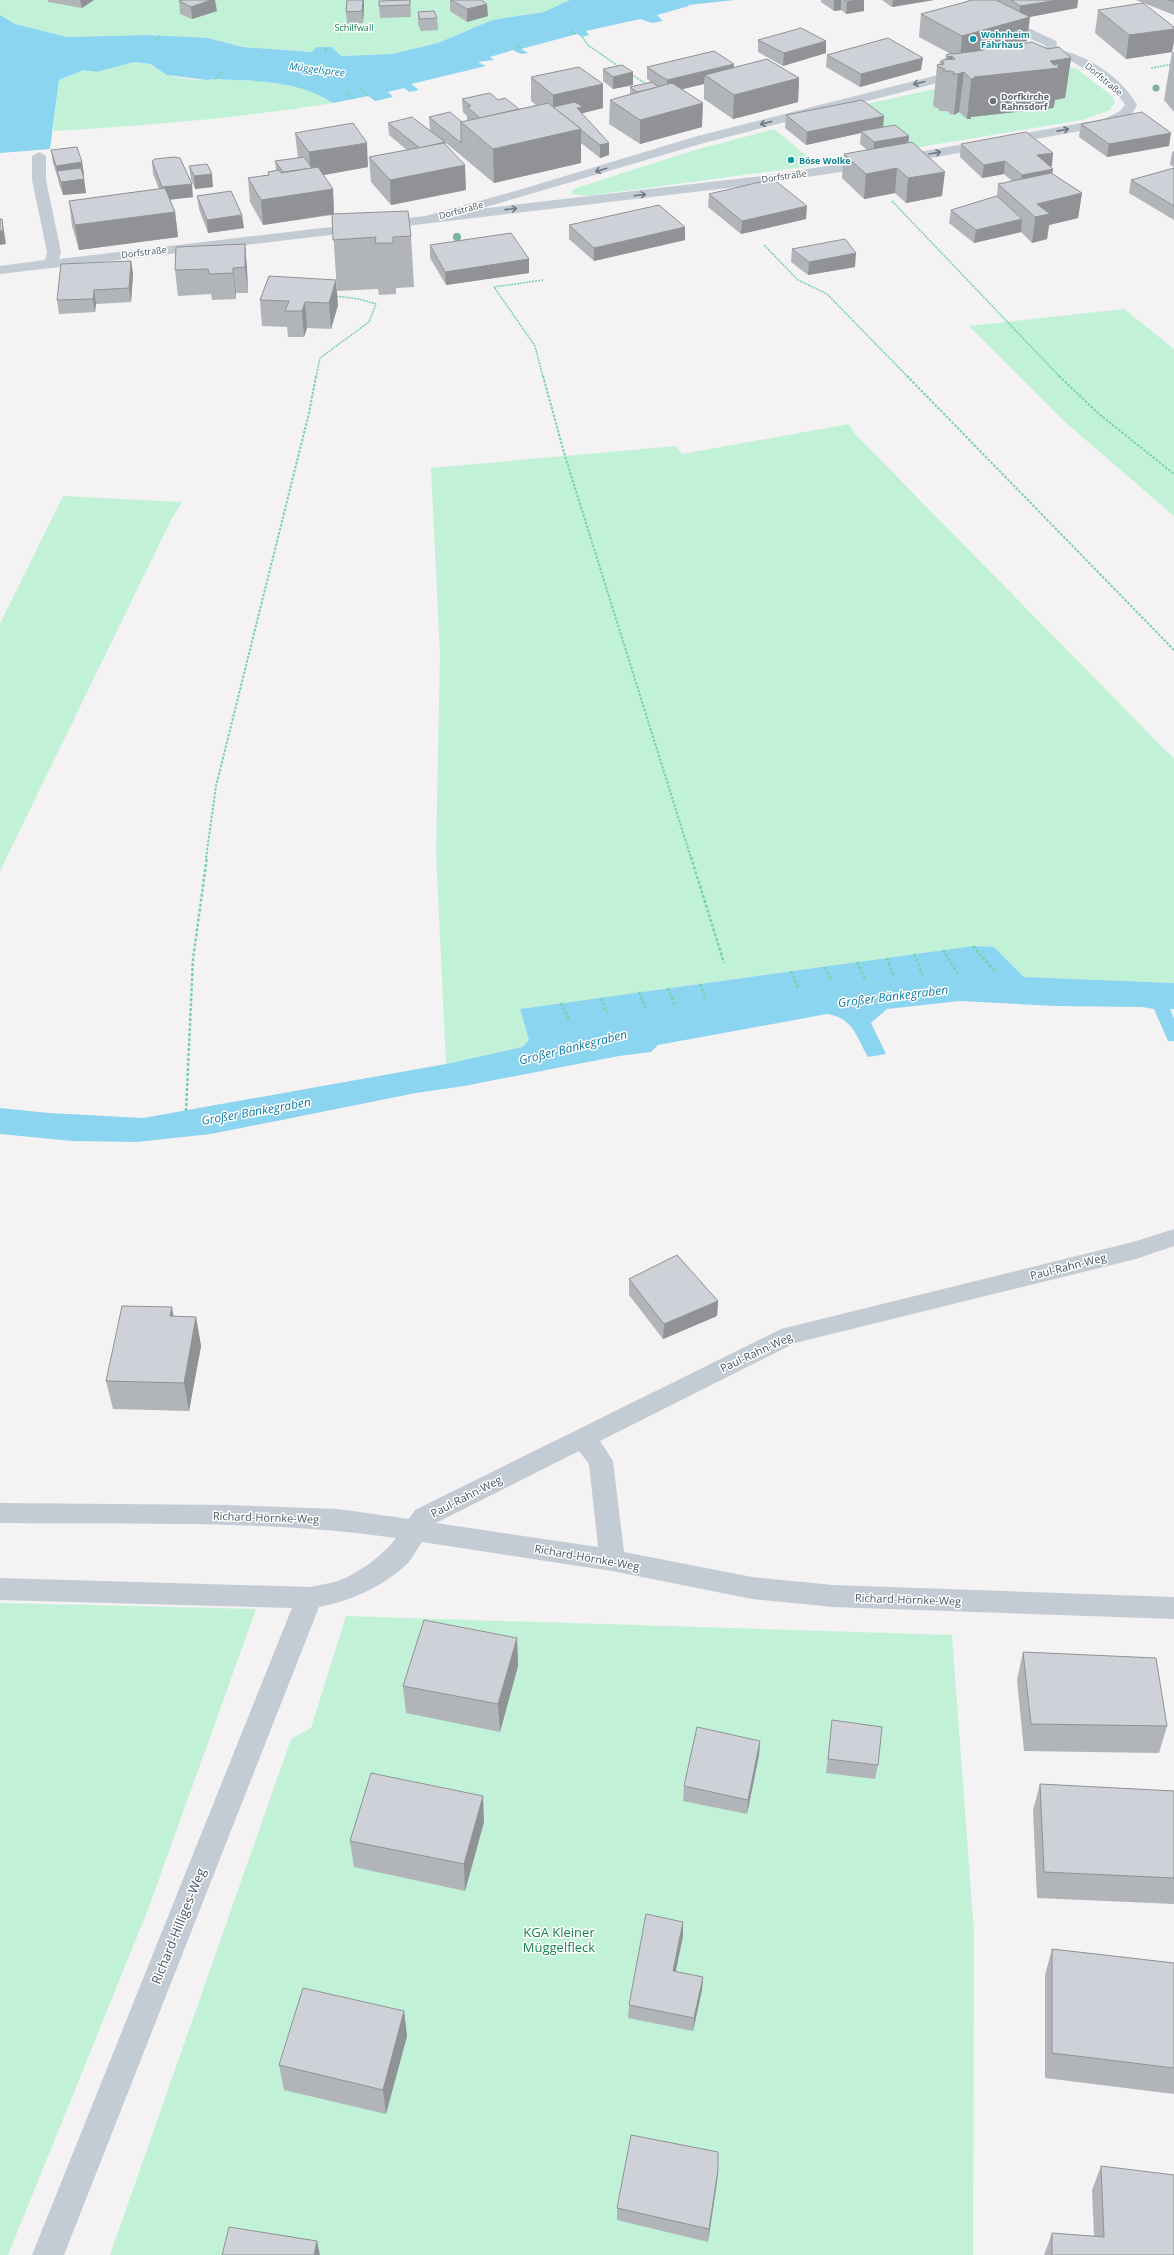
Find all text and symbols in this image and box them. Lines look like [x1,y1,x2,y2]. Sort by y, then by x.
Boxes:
park label: Schilfwall [335,21,373,34]
place label: Wohnheim Fährhaus [981,28,1030,51]
marker: Wohnheim Fährhaus [968,34,978,44]
water label: Müggelspree [288,59,346,79]
street label: Dorfstraße [1082,59,1126,99]
one-way arrow [913,80,926,88]
place label: Dorfkirche Rahnsdorf [1001,90,1049,113]
marker: Dorfkirche Rahnsdorf [988,96,998,106]
one-way arrow [760,119,773,127]
one-way arrow [1056,126,1069,134]
one-way arrow [928,149,941,157]
place label: Böse Wolke [799,154,851,167]
marker: Böse Wolke [786,155,796,165]
street label: Dorfstraße [761,166,807,186]
one-way arrow [594,167,607,174]
one-way arrow [633,191,646,199]
street label: Dorfstraße [437,198,485,222]
one-way arrow [504,206,517,213]
street label: Dorfstraße [121,243,167,261]
water label: Großer Bänkegraben [837,981,949,1011]
water label: Großer Bänkegraben [517,1025,629,1069]
water label: Großer Bänkegraben [200,1093,312,1129]
street label: Paul-Rahn-Weg [1028,1249,1108,1283]
street label: Paul-Rahn-Weg [717,1329,795,1375]
street label: Paul-Rahn-Weg [428,1472,504,1520]
street label: Richard-Hörnke-Weg [213,1508,319,1526]
street label: Richard-Hörnke-Weg [533,1540,641,1574]
street label: Richard-Hörnke-Weg [855,1590,961,1608]
street label: Richard-Hilliges-Weg [146,1865,210,1987]
park label: KGA Kleiner Müggelfleck [523,1923,595,1956]

